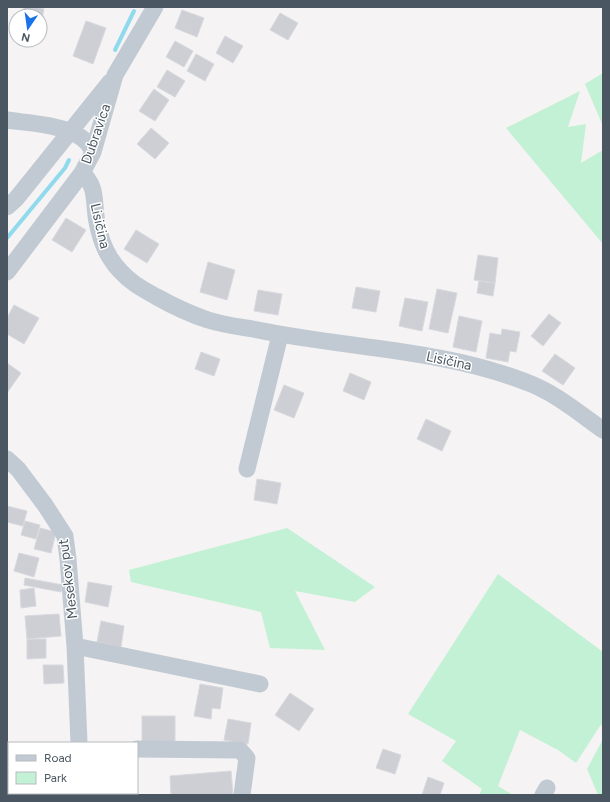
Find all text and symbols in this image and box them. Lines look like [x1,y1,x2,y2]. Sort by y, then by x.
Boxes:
north arrow [8,8,48,48]
text: N [20,30,31,45]
street label: Dubravica [78,102,114,166]
street label: Lisičina [87,202,113,250]
street label: Lisičina [425,348,473,374]
street label: Mesekov put [55,538,81,620]
legend [8,742,138,794]
text: Road [44,751,72,765]
text: Park [44,771,67,785]

